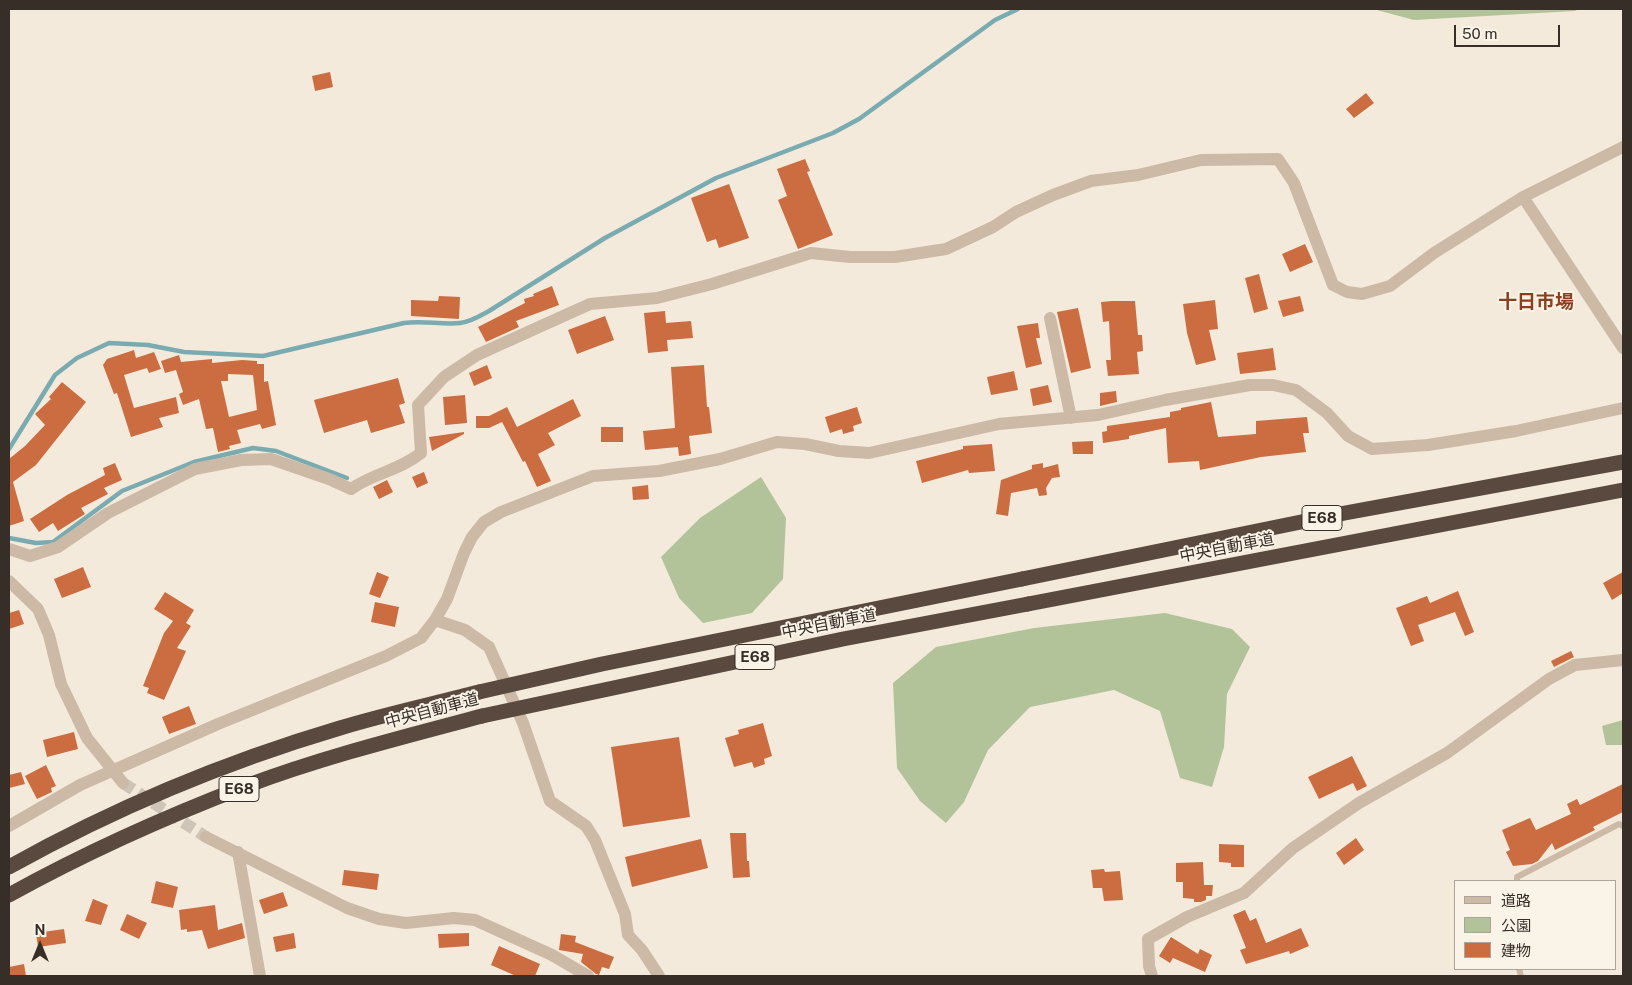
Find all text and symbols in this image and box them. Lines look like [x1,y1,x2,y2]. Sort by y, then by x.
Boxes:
scale bar [1457,15,1563,47]
text: 50 m [1462,25,1497,42]
district label: 十日市場 [1498,291,1574,313]
road number: E68 [1302,506,1342,530]
street label: 中央自動車道 [1178,529,1276,567]
street label: 中央自動車道 [780,605,878,643]
road number: E68 [735,644,775,670]
street label: 中央自動車道 [383,689,481,733]
road number: E68 [219,776,259,802]
legend [1454,880,1617,970]
text: 道路 [1501,892,1531,909]
text: 公園 [1501,917,1531,934]
north arrow [15,920,65,970]
text: N [35,922,45,938]
text: 建物 [1501,942,1531,959]

